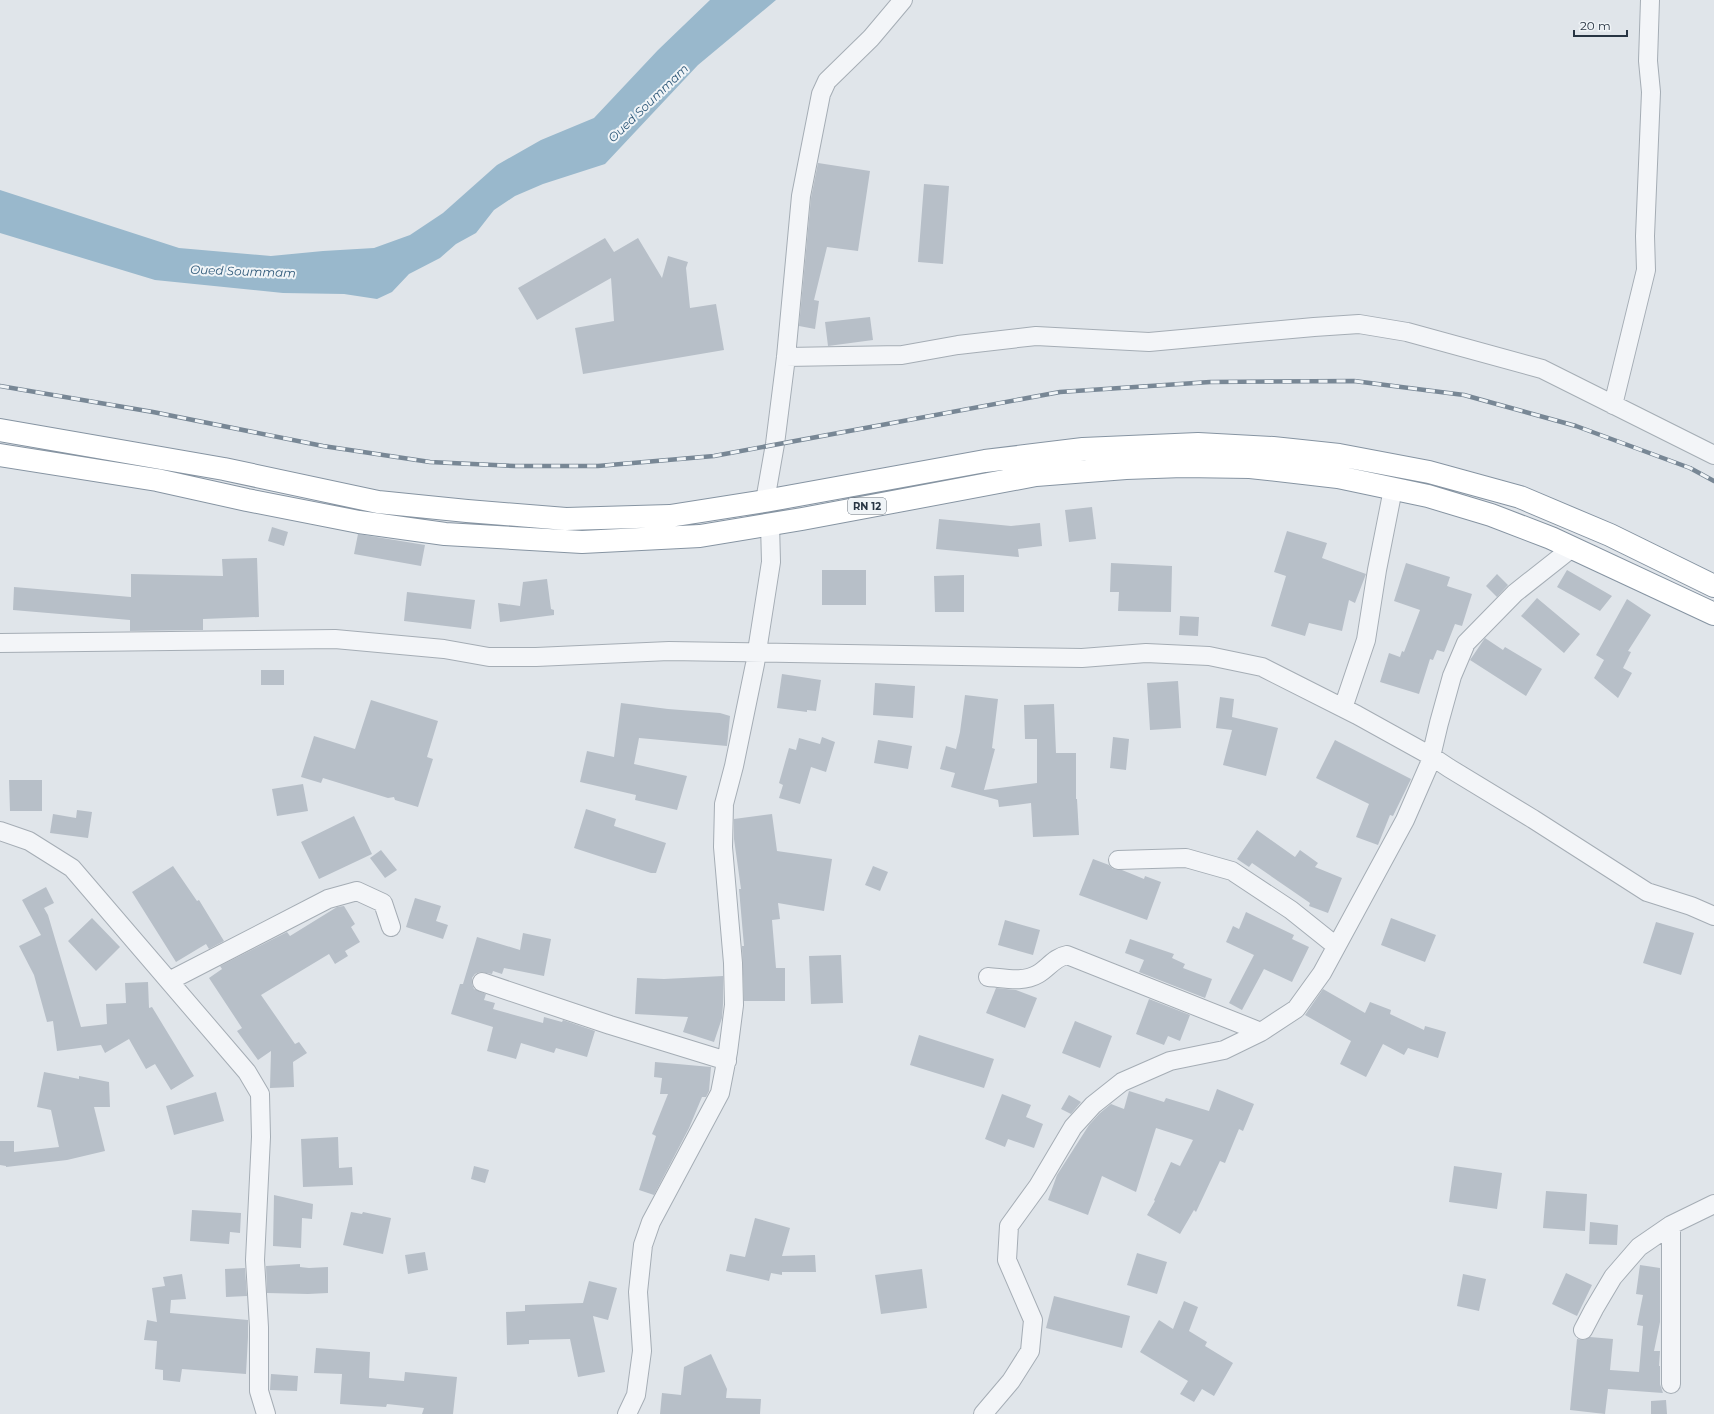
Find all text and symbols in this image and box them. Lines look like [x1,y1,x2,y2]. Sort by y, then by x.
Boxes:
scale bar [1574,12,1627,38]
text: 20 m [1580,18,1611,33]
water label: Oued Soummam [605,61,691,145]
water label: Oued Soummam [190,262,296,280]
road number: RN 12 [848,498,886,514]

